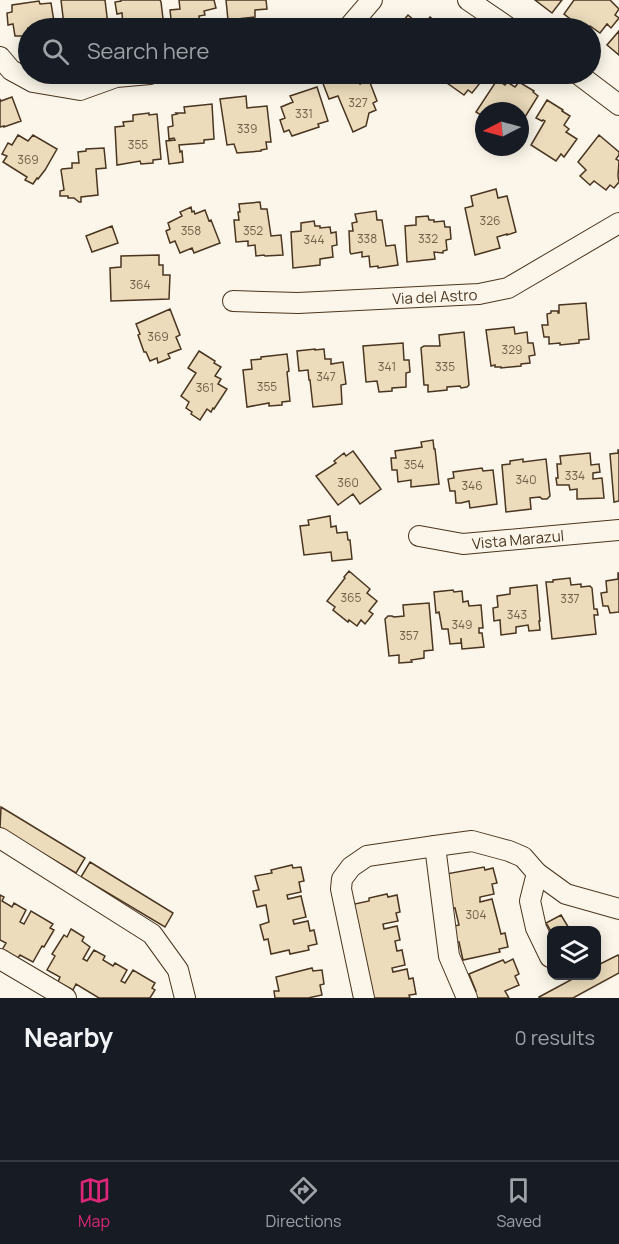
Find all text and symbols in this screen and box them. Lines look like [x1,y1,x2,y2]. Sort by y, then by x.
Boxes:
search box [18,18,601,84]
icon: search [39,35,72,68]
text: Search here [87,36,209,66]
house number: 327 [348,94,368,111]
north arrow [475,102,529,156]
house number: 331 [295,105,313,122]
house number: 339 [237,120,257,137]
house number: 355 [128,136,148,153]
house number: 369 [17,151,39,168]
house number: 326 [480,212,500,229]
house number: 358 [181,222,201,239]
house number: 352 [243,222,263,239]
house number: 338 [357,230,377,247]
house number: 332 [418,230,438,247]
house number: 344 [304,231,324,248]
house number: 364 [129,276,151,293]
street label: Via del Astro [392,284,478,309]
house number: 369 [147,328,169,345]
house number: 329 [502,341,522,358]
house number: 341 [378,358,396,375]
house number: 335 [435,358,455,375]
house number: 347 [316,368,336,385]
house number: 355 [257,378,277,395]
house number: 361 [196,379,214,396]
house number: 354 [404,456,424,473]
house number: 334 [565,467,585,484]
house number: 340 [515,471,537,488]
house number: 360 [337,474,359,491]
house number: 346 [461,477,483,494]
street label: Vista Marazul [471,524,565,554]
house number: 365 [340,589,362,606]
house number: 337 [560,590,580,607]
house number: 343 [507,606,527,623]
house number: 349 [451,616,473,633]
house number: 357 [399,627,419,644]
house number: 304 [465,906,487,923]
map controls [547,926,601,980]
button: layers [547,926,601,980]
text: Nearby [24,1019,113,1055]
text: 0 results [515,1024,595,1051]
tab: Map [78,1174,111,1232]
tab: Directions [266,1174,341,1232]
tab: Saved [496,1174,541,1232]

